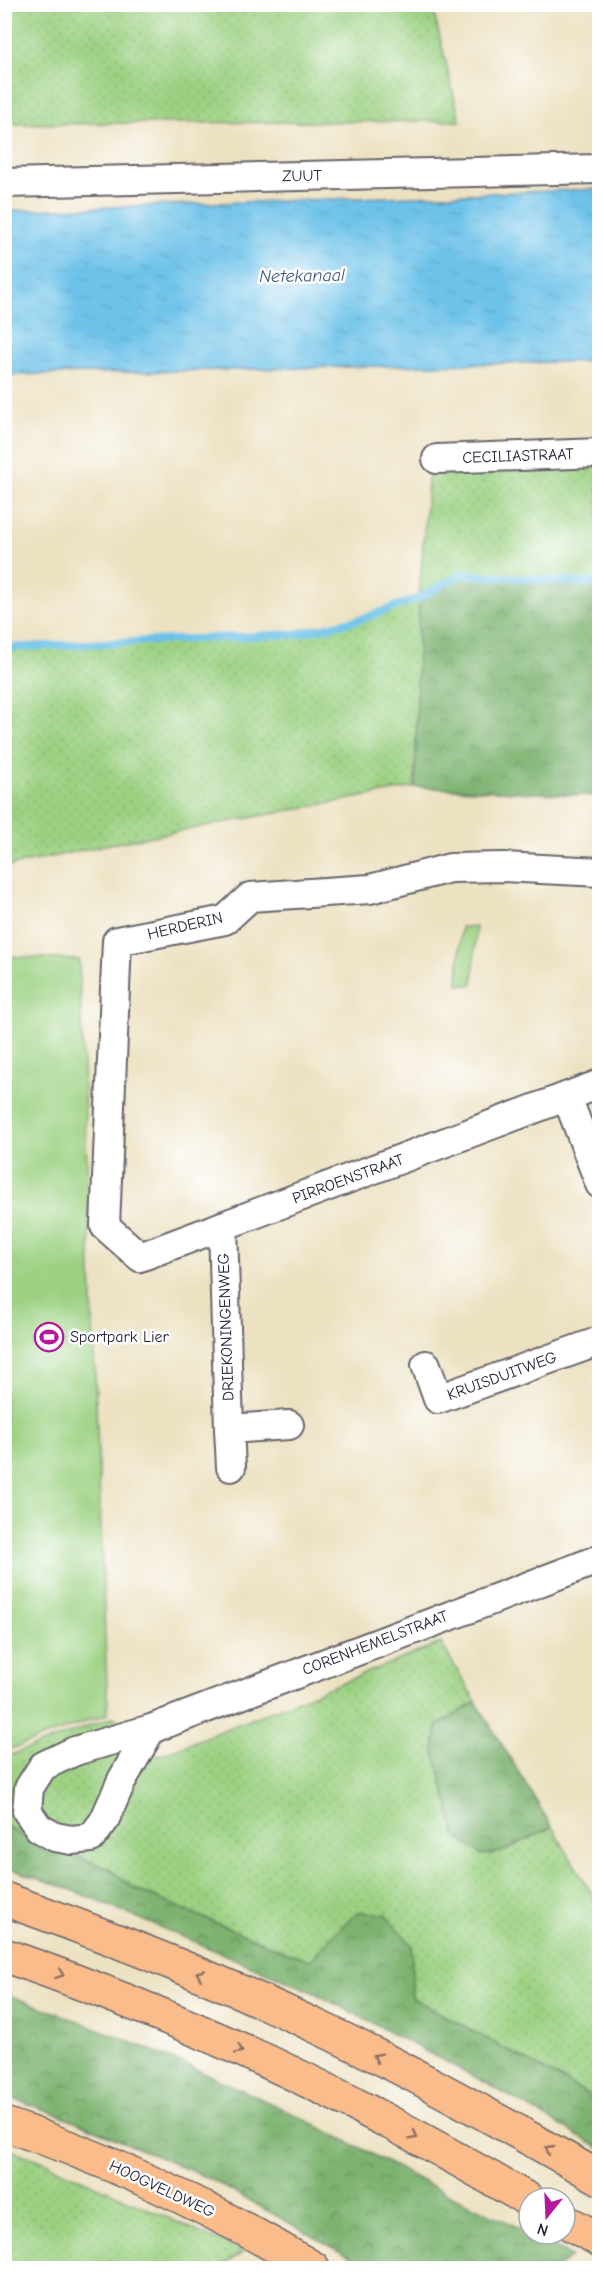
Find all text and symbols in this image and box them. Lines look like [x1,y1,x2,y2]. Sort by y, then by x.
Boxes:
street label: ZUUT [282,167,323,185]
water label: Netekanaal [259,265,346,287]
street label: CECILIASTRAAT [462,445,575,467]
street label: HERDERIN [146,909,224,943]
street label: PIRROENSTRAAT [290,1150,407,1208]
street label: DRIEKONINGENWEG [214,1253,238,1401]
sports icon: Sportpark Lier [33,1321,65,1353]
place label: Sportpark Lier [70,1328,170,1346]
street label: KRUISDUITWEG [445,1348,559,1404]
street label: CORENHEMELSTRAAT [300,1607,451,1679]
one-way arrow [54,1967,65,1980]
one-way arrow [196,1970,207,1982]
one-way arrow [233,2042,244,2054]
one-way arrow [372,2052,383,2064]
one-way arrow [408,2129,419,2140]
one-way arrow [545,2145,555,2156]
street label: HOOGVELDWEG [106,2157,218,2221]
north arrow [517,2186,577,2246]
text: N [535,2219,550,2239]

